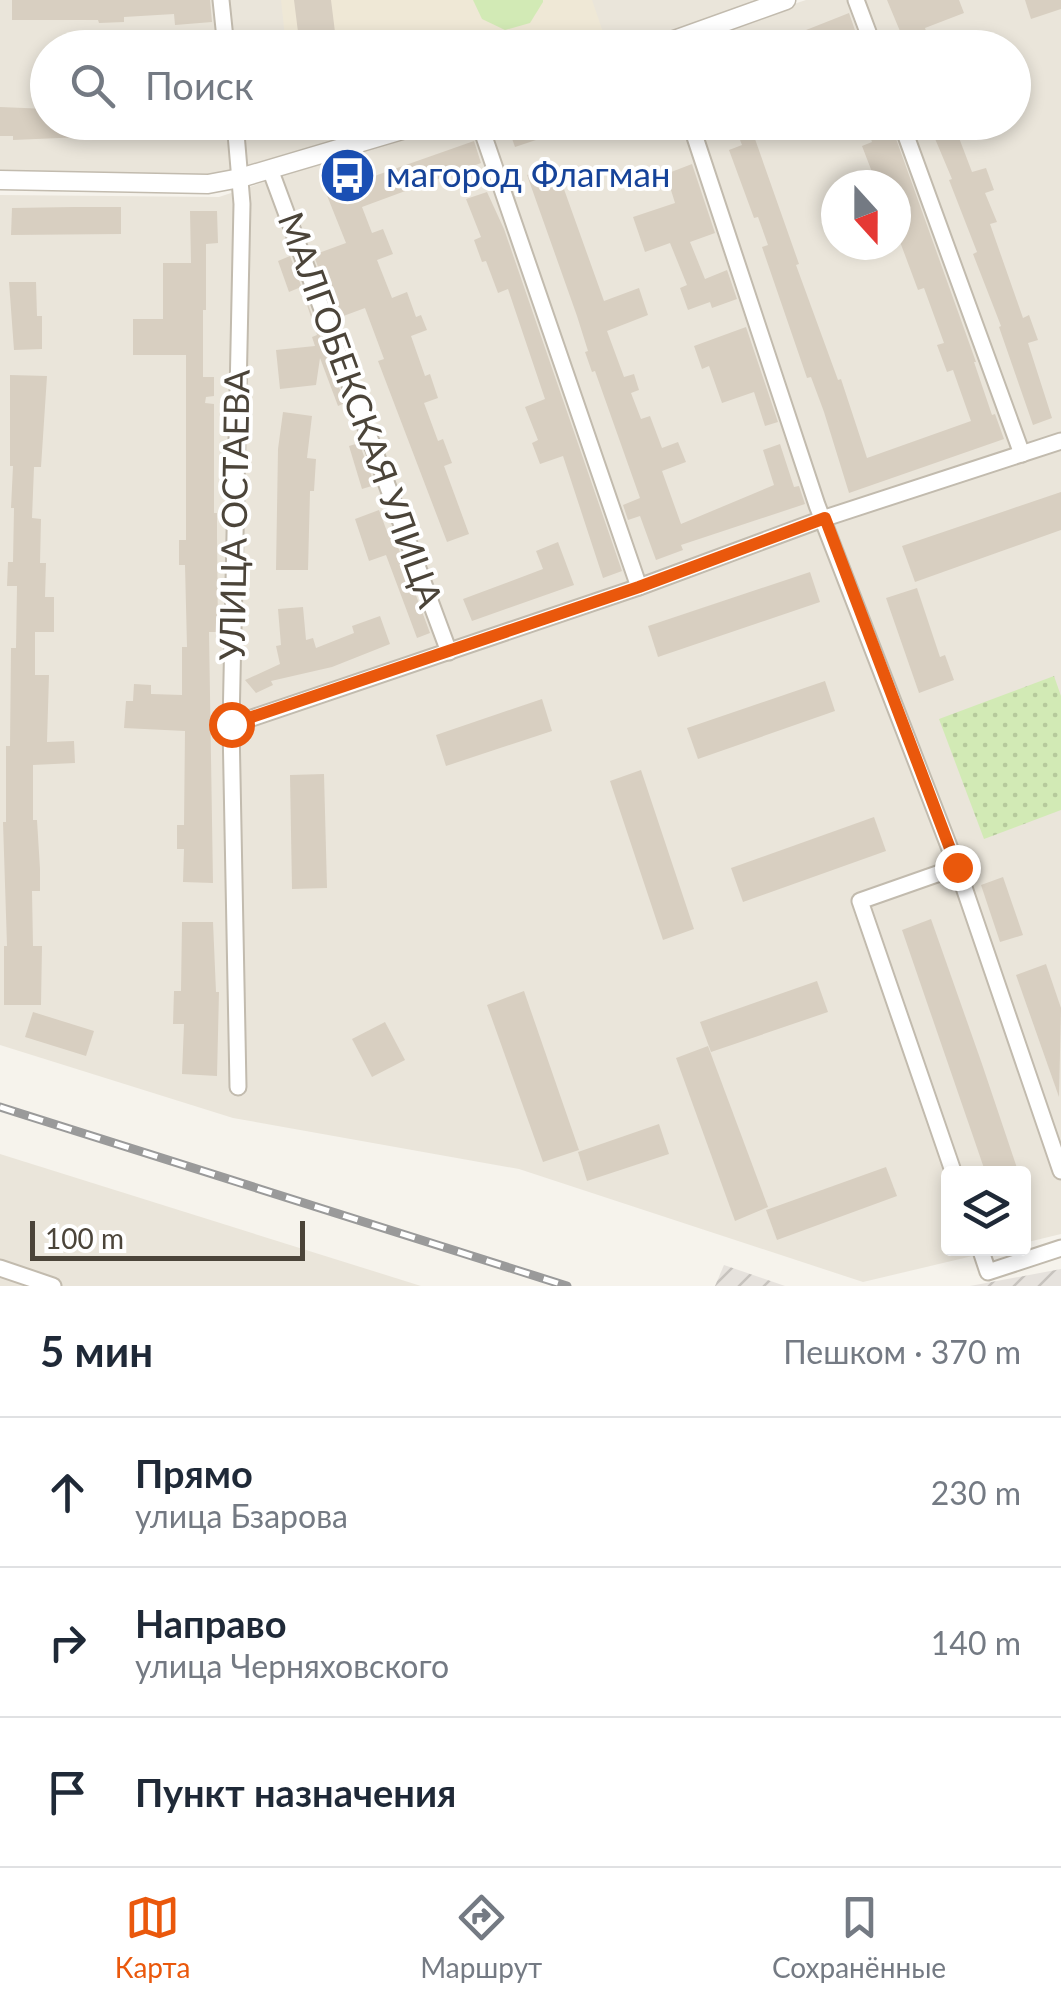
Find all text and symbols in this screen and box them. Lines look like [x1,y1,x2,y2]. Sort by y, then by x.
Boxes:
search box [30,30,1031,140]
icon: search [65,58,120,113]
text: Поиск [145,62,254,108]
bus stop icon: магород Флагман [317,145,377,205]
place label: магород Флагман [386,152,671,194]
north arrow [821,170,911,260]
street label: МАЛГОБЕКСКАЯ УЛИЦА [271,206,453,613]
street label: УЛИЦА ОСТАЕВА [209,369,257,661]
route start [209,702,255,748]
route end [935,845,981,891]
map controls [941,1166,1031,1256]
button: layers [941,1166,1031,1256]
scale bar [30,1216,305,1260]
text: 100 m [45,1221,124,1255]
text: 5 мин [40,1326,153,1376]
text: Пешком · 370 m [783,1332,1021,1371]
text: Прямо [135,1450,253,1496]
icon: ahead [40,1465,95,1520]
text: 230 m [931,1473,1021,1512]
text: улица Бзарова [135,1496,348,1535]
text: Направо [135,1600,287,1646]
icon: right [40,1615,95,1670]
text: 140 m [931,1623,1021,1662]
text: улица Черняховского [135,1646,449,1685]
icon: arrive [40,1765,95,1820]
text: Пункт назначения [135,1769,456,1815]
tab: Карта [115,1890,191,1984]
tab: Маршрут [420,1890,542,1984]
tab: Сохранённые [772,1890,946,1984]

